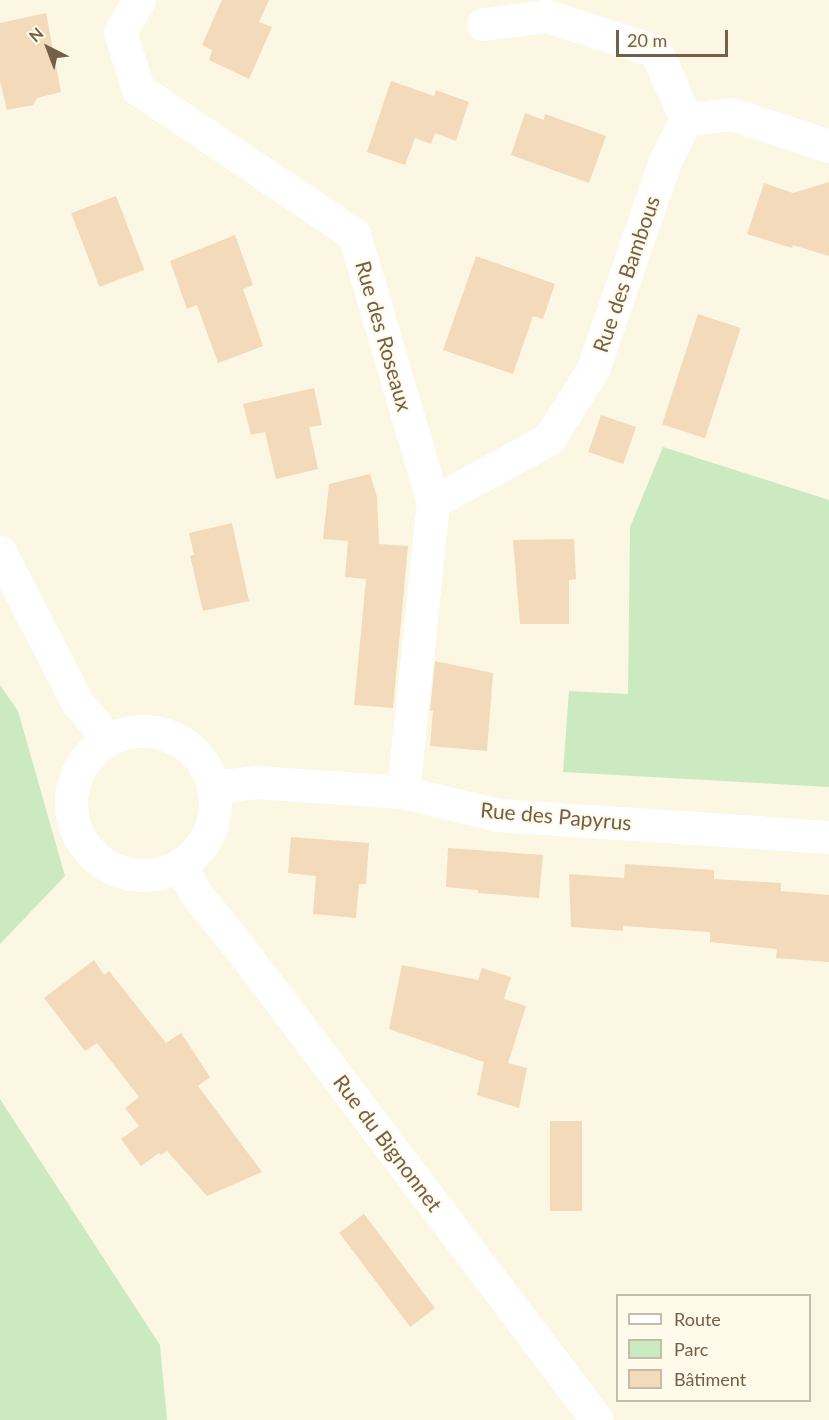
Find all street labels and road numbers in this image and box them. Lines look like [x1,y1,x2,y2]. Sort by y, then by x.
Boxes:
street label: Rue des Bambous [587,192,665,356]
street label: Rue des Roseaux [350,258,418,414]
street label: Rue des Papyrus [479,797,633,835]
street label: Rue du Bignonnet [328,1070,448,1216]

